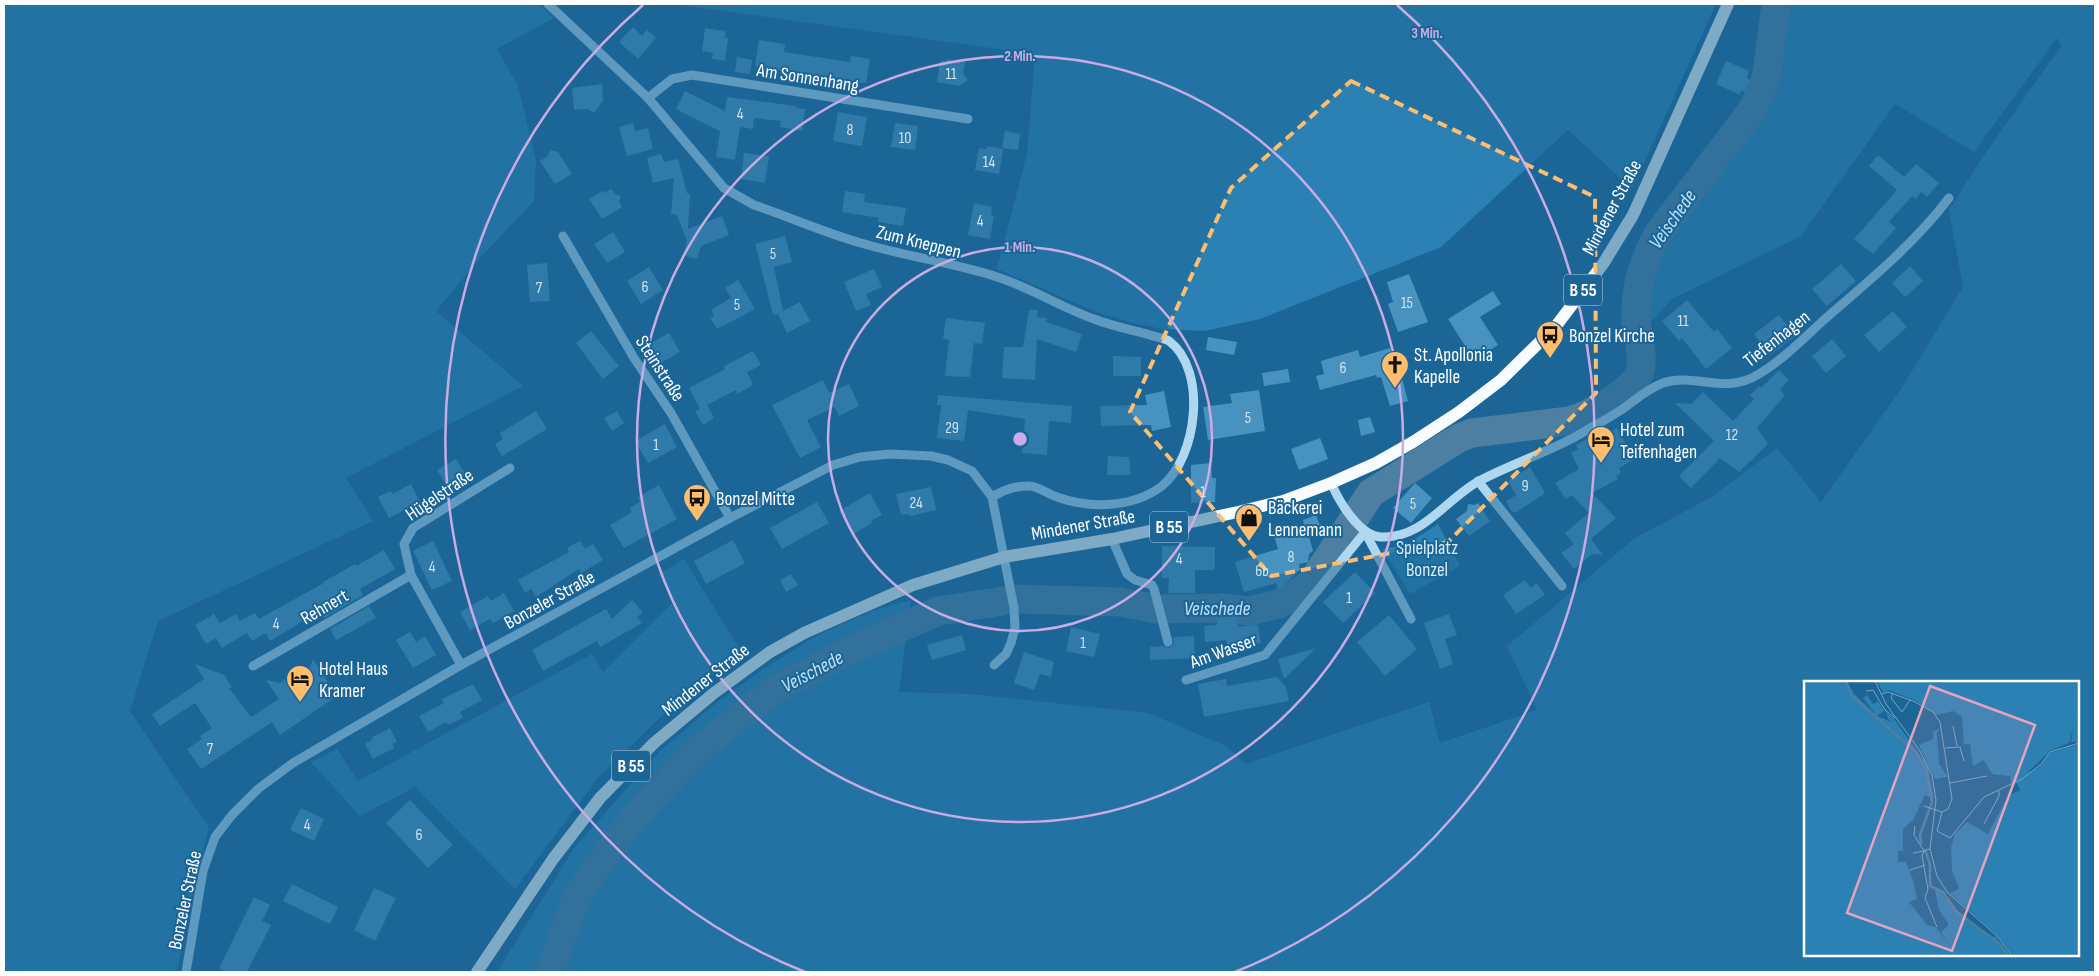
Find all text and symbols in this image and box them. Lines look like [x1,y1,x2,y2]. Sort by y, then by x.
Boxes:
text: 3 Min. [1411,24,1443,43]
text: 2 Min. [1004,47,1036,66]
street label: Am Sonnenhang [754,59,861,98]
house number: 11 [945,65,957,84]
house number: 4 [737,105,744,124]
house number: 8 [846,121,854,140]
house number: 10 [899,129,911,148]
house number: 14 [983,153,995,172]
street label: Mindener Straße [1578,156,1647,259]
water label: Veischede [1644,185,1702,254]
house number: 4 [977,212,984,231]
street label: Zum Kneppen [874,221,963,264]
text: 1 Min. [1005,238,1035,257]
house number: 5 [770,245,776,264]
road number: B 55 [1564,274,1602,306]
house number: 6 [641,278,649,297]
house number: 7 [536,279,543,298]
house number: 15 [1401,294,1413,313]
house number: 5 [734,296,740,315]
street label: Tiefenhagen [1739,306,1815,372]
house number: 11 [1677,312,1689,331]
bus stop icon: Bonzel Kirche [1535,320,1565,359]
place label: Bonzel Kirche [1569,325,1655,348]
street label: Steinstraße [630,332,689,406]
place label: St. Apollonia Kapelle [1414,344,1493,389]
church icon: St. Apollonia Kapelle [1380,350,1410,389]
house number: 6 [1339,359,1347,378]
house number: 5 [1245,409,1251,428]
house number: 29 [945,419,959,438]
place label: Hotel zum Teifenhagen [1620,419,1697,464]
hotel icon: Hotel zum Teifenhagen [1586,425,1616,464]
house number: 12 [1726,426,1738,445]
centre of rings [1011,430,1029,448]
house number: 1 [653,436,659,455]
street label: Hügelstraße [401,464,478,526]
house number: 9 [1521,477,1529,496]
bus stop icon: Bonzel Mitte [682,483,712,522]
house number: 1 [1200,483,1206,502]
place label: Bonzel Mitte [716,488,795,511]
house number: 24 [909,494,923,513]
house number: 5 [1410,495,1416,514]
place label: Bäckerei Lennemann [1268,497,1342,542]
shop icon: Bäckerei Lennemann [1234,503,1264,542]
street label: Mindener Straße [1030,505,1137,546]
road number: B 55 [1150,512,1188,542]
park label: Spielplatz Bonzel [1396,537,1458,582]
house number: 8 [1287,548,1295,567]
house number: 4 [1176,550,1183,569]
house number: 4 [429,558,436,577]
house number: 6b [1255,562,1269,581]
street label: Bonzeler Straße [500,566,599,635]
street label: Rehnert [297,584,353,630]
house number: 1 [1346,589,1352,608]
water label: Veischede [1184,597,1251,621]
house number: 4 [273,615,280,634]
street label: Am Wasser [1186,629,1261,674]
house number: 1 [1080,634,1086,653]
street label: Mindener Straße [658,639,754,721]
water label: Veischede [777,646,848,698]
place label: Hotel Haus Kramer [319,658,388,703]
hotel icon: Hotel Haus Kramer [285,664,315,703]
inset map [1804,681,2079,956]
house number: 7 [207,740,214,759]
road number: B 55 [612,750,650,781]
house number: 4 [304,816,311,835]
house number: 6 [415,826,423,845]
street label: Bonzeler Straße [164,849,207,952]

